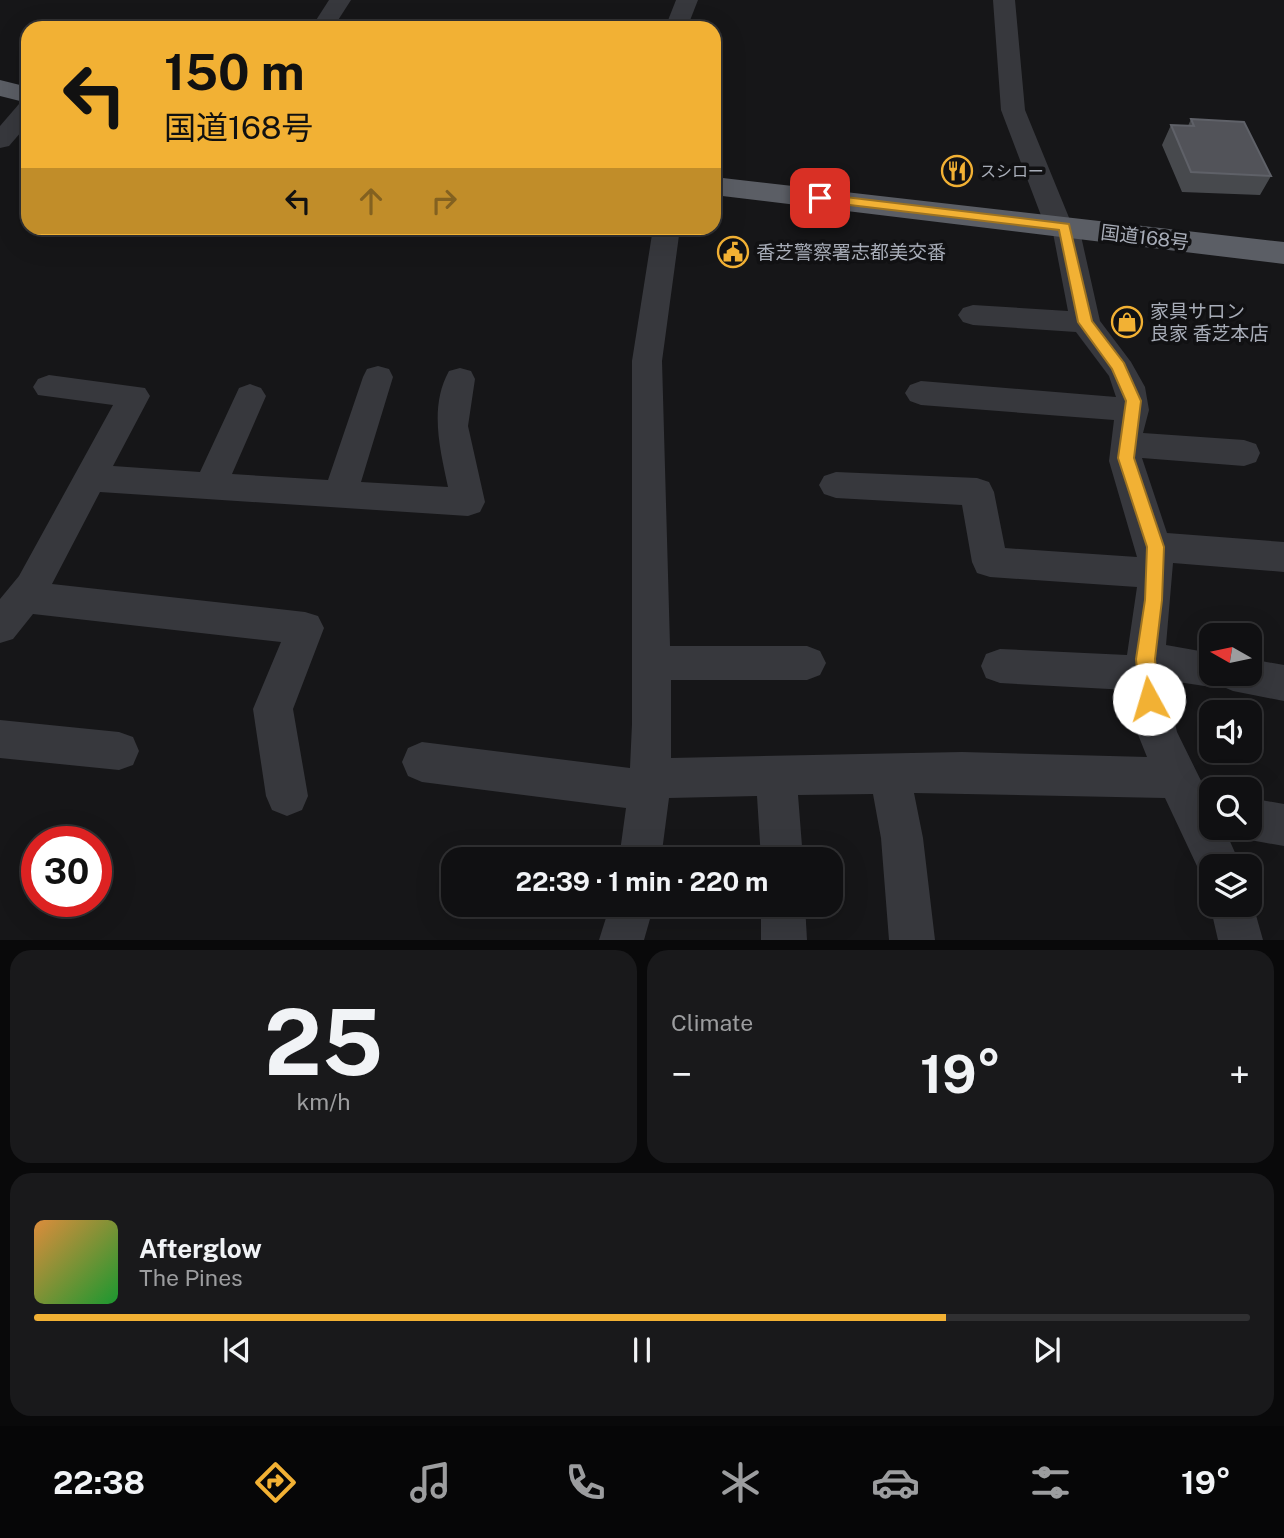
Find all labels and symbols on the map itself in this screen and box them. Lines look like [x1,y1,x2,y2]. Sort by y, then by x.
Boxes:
restaurant icon: スシロー [940,154,974,188]
place label: スシロー [980,162,1044,181]
pin [790,168,850,228]
street label: 国道168号 [1100,221,1190,253]
public building icon: 香芝警察署志都美交番 [716,235,750,269]
place label: 香芝警察署志都美交番 [756,241,946,263]
place label: 家具サロン 良家 香芝本店 [1150,300,1269,344]
shop icon: 家具サロン 良家 香芝本店 [1110,305,1144,339]
north arrow [1199,623,1262,686]
position arrow [1112,662,1186,736]
speed limit sign: 30 [21,826,112,917]

